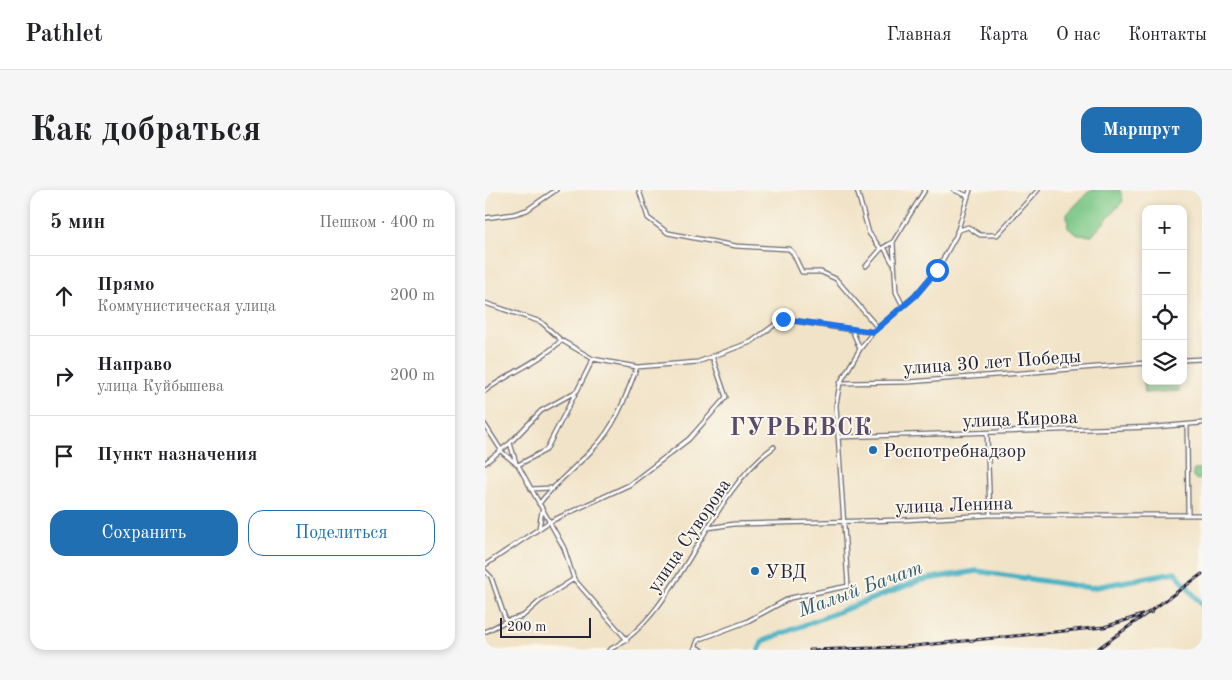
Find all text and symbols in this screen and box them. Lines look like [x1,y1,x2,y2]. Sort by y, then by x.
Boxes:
text: Pathlet [25,23,103,47]
text: Главная [887,26,951,44]
text: Карта [979,26,1028,44]
text: О нас [1056,26,1100,44]
text: Контакты [1128,26,1207,44]
button: Маршрут [1081,107,1202,153]
text: Как добраться [30,113,261,148]
map controls [1142,205,1187,385]
button: + [1142,205,1187,250]
text: 5 мин [50,212,105,233]
text: Пешком · 400 m [319,215,435,231]
button: − [1142,250,1187,295]
route start [926,259,949,282]
text: Прямо [97,276,155,295]
icon: ahead [50,282,78,310]
text: 200 m [390,288,435,304]
button: locate [1142,295,1187,340]
text: Коммунистическая улица [97,299,276,315]
route end [772,308,795,331]
button: layers [1142,340,1187,385]
street label: улица 30 лет Победы [903,348,1082,379]
text: Направо [97,356,172,375]
icon: right [50,362,78,390]
text: 200 m [390,368,435,384]
text: улица Куйбышева [97,379,224,395]
street label: улица Кирова [962,409,1079,432]
district label: ГУРЬЕВСК [730,417,872,441]
icon: arrive [50,442,78,470]
place label: Роспотребнадзор [883,443,1026,462]
marker: Роспотребнадзор [867,444,879,456]
text: Пункт назначения [97,446,257,465]
street label: улица Суворова [645,475,735,597]
street label: улица Ленина [895,495,1014,518]
button: Сохранить [50,510,238,556]
button: Поделиться [248,510,435,556]
water label: Малый Бачат [795,558,926,622]
place label: УВД [765,564,806,583]
marker: УВД [749,565,761,577]
scale bar [500,615,591,638]
text: 200 m [507,620,546,634]

